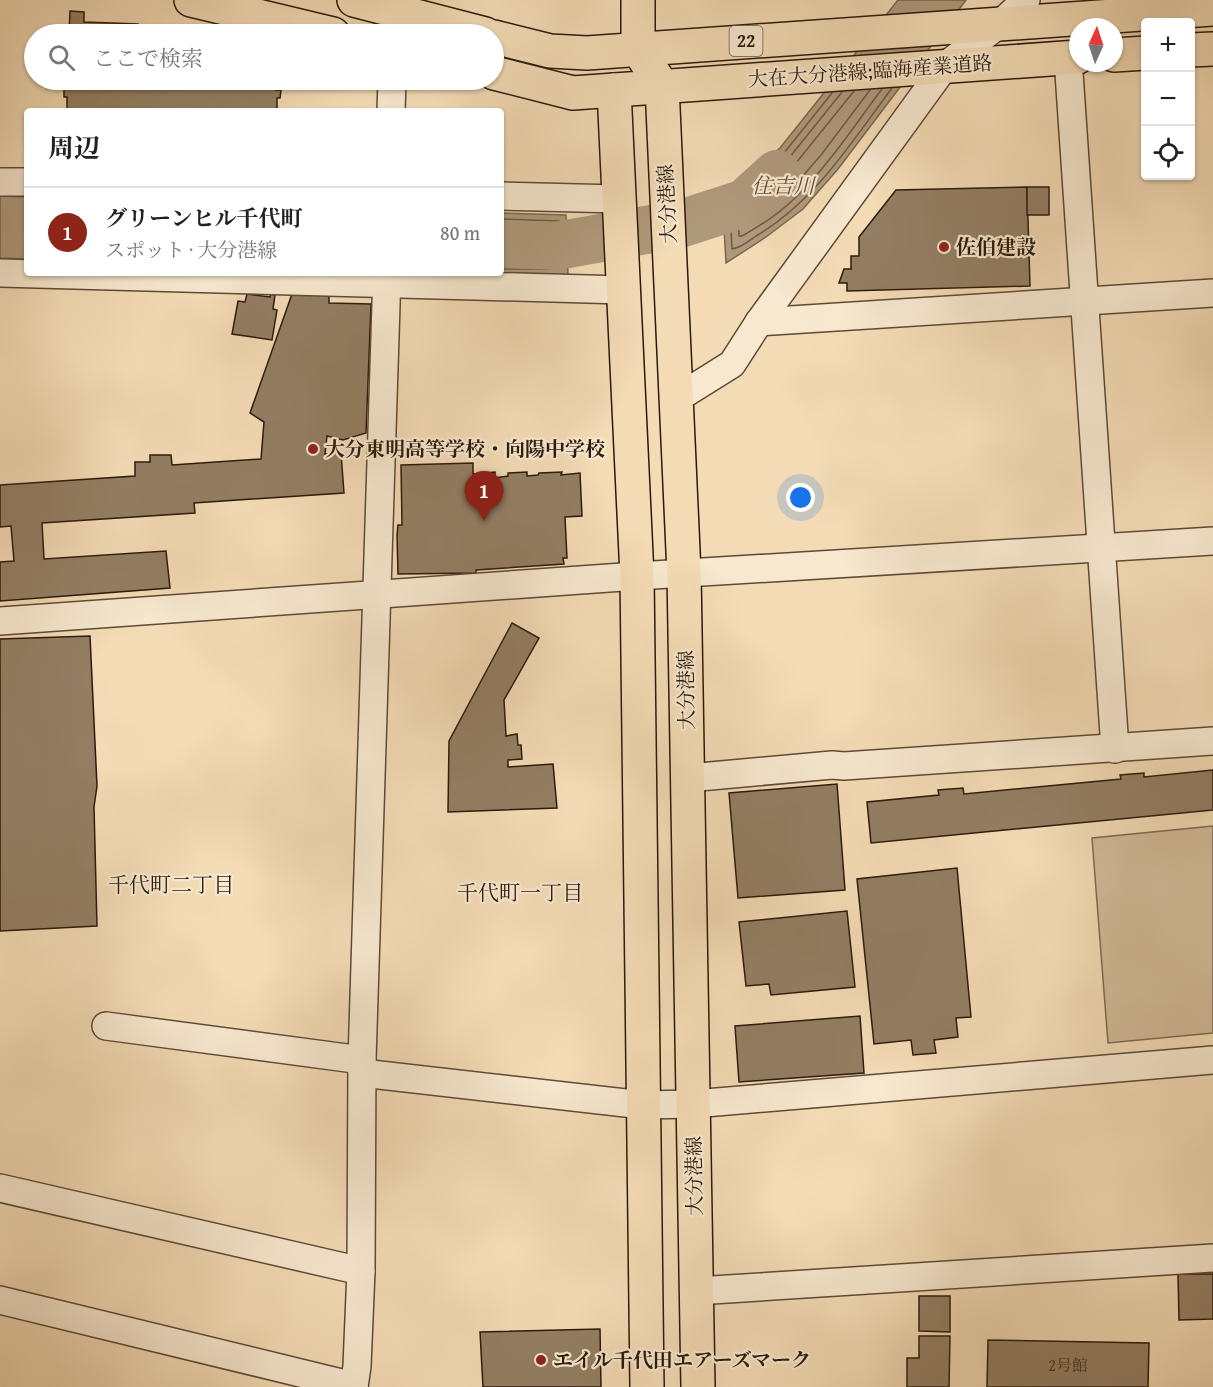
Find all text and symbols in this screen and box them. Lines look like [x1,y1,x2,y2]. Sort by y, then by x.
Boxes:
north arrow [1069,18,1123,72]
map controls [1141,18,1195,180]
button: + [1141,18,1195,72]
search box [24,24,504,90]
road number: 22 [730,26,762,56]
icon: search [45,41,78,74]
text: ここで検索 [93,42,203,74]
street label: 大在大分港線;臨海産業道路 [747,47,993,94]
button: − [1141,72,1195,126]
button: locate [1141,126,1195,180]
text: 周辺 [48,128,100,167]
street label: 大分港線 [650,163,683,245]
water label: 住吉川 [752,170,816,201]
text: グリーンヒル千代町 [105,202,303,234]
text: 1 [62,218,73,247]
text: 80 m [440,218,480,247]
place label: 佐伯建設 [956,232,1036,261]
text: スポット · 大分港線 [105,235,277,264]
marker: 佐伯建設 [937,240,951,254]
place label: 大分東明高等学校・向陽中学校 [325,434,605,463]
marker: 大分東明高等学校・向陽中学校 [306,442,320,456]
pin: 1 [464,472,504,521]
your location [786,483,815,512]
street label: 大分港線 [670,650,701,730]
district label: 千代町二丁目 [108,869,234,900]
district label: 千代町一丁目 [457,877,583,908]
street label: 大分港線 [678,1136,709,1216]
place label: エイル千代田エアーズマーク [553,1345,811,1374]
marker: エイル千代田エアーズマーク [534,1353,548,1367]
house number: 2号館 [1048,1353,1088,1377]

